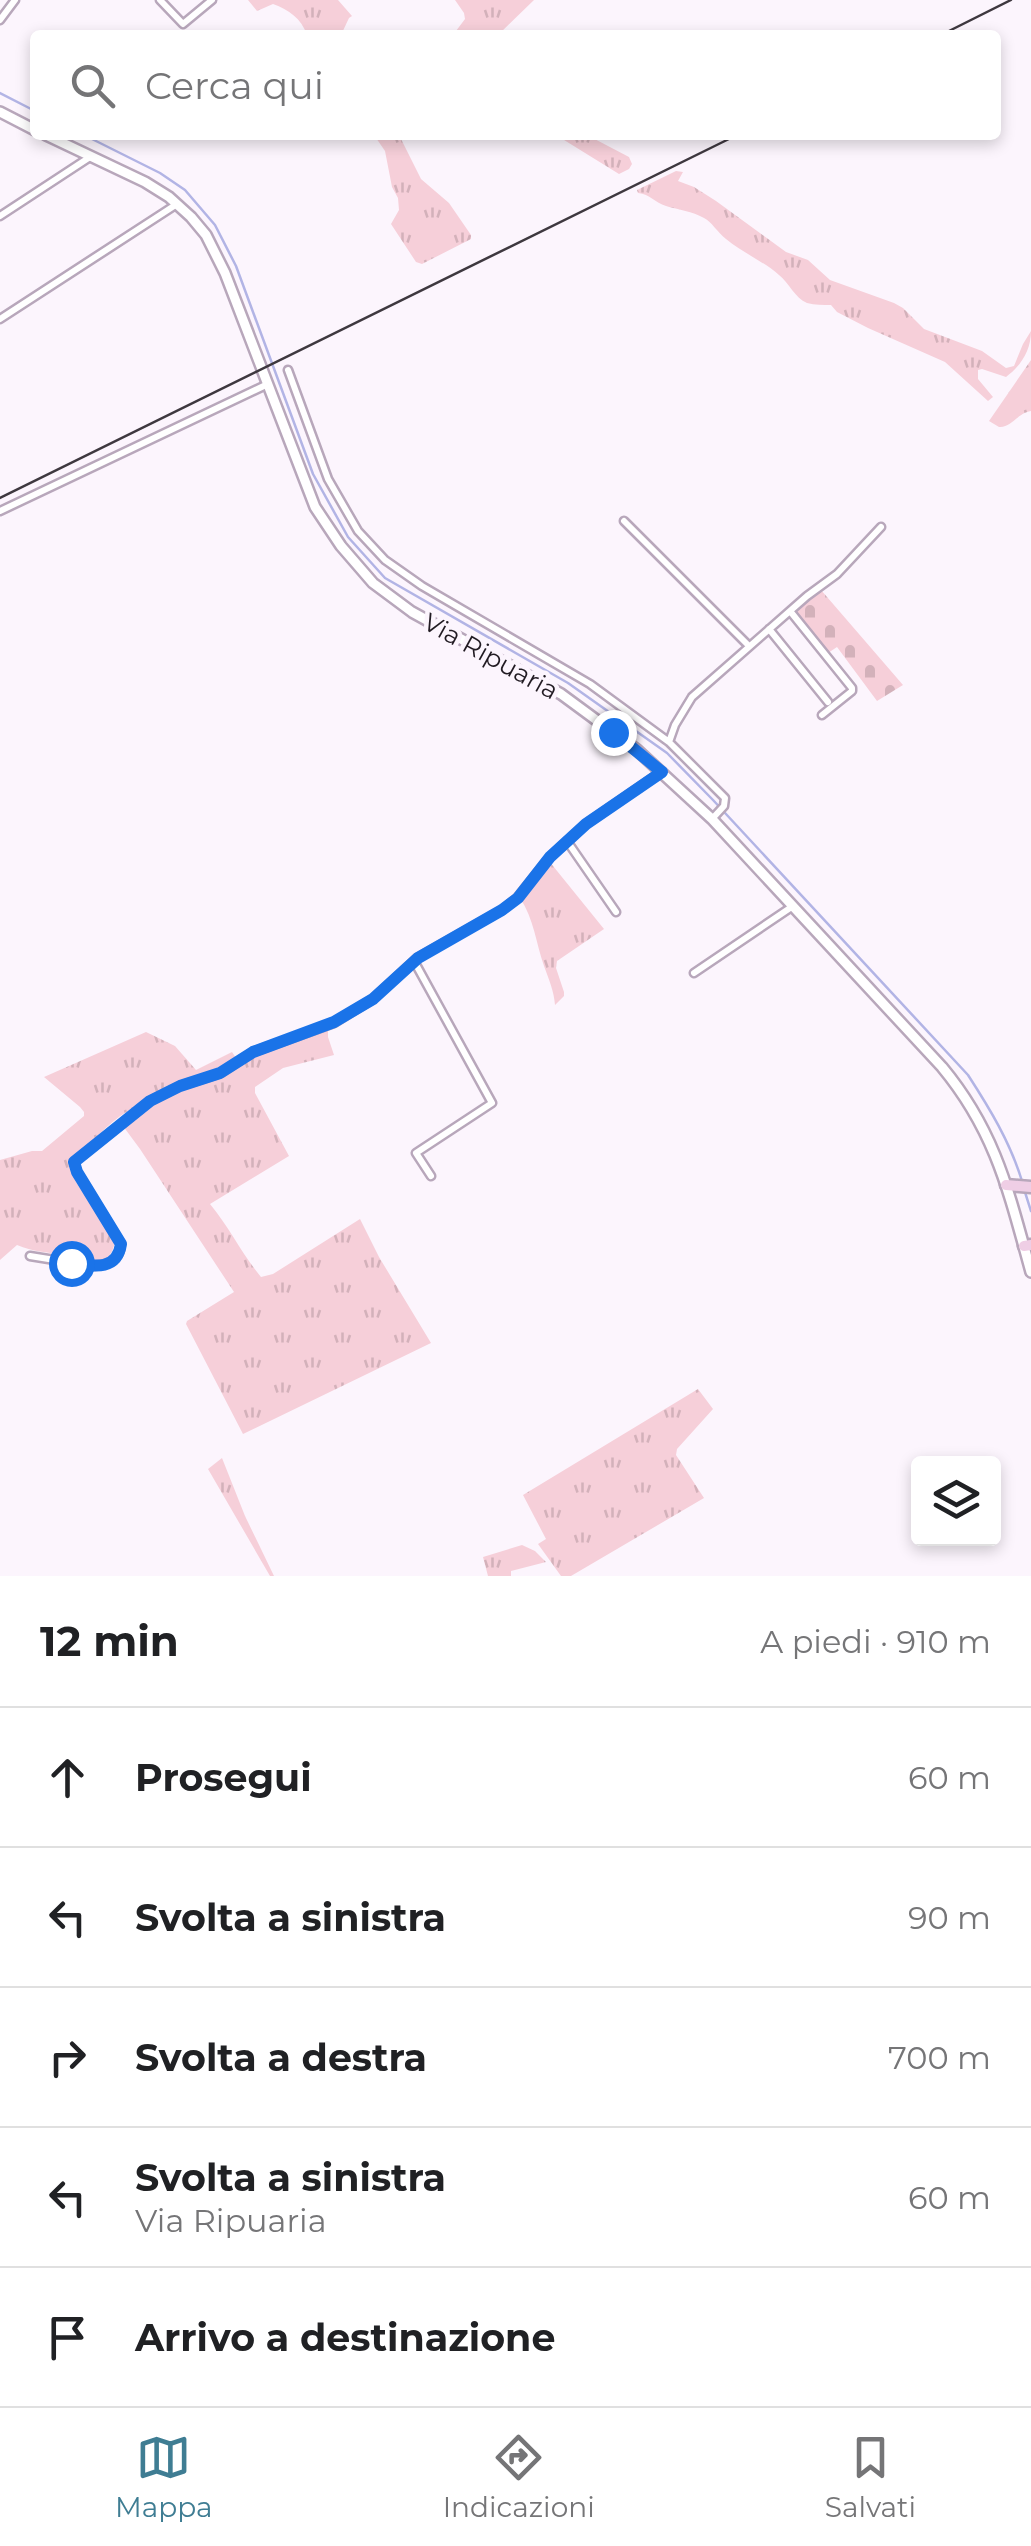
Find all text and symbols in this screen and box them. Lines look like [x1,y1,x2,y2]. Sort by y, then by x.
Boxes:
search box [30,30,1001,140]
icon: search [65,58,120,113]
text: Cerca qui [145,62,324,109]
street label: Via Ripuaria [418,607,564,705]
route end [591,710,637,756]
route start [49,1241,95,1287]
map controls [911,1456,1001,1546]
button: layers [911,1456,1001,1546]
text: 12 min [40,1615,179,1667]
text: A piedi · 910 m [760,1622,991,1661]
icon: ahead [40,1750,95,1805]
text: Prosegui [135,1754,312,1801]
text: 60 m [908,1758,991,1797]
icon: left [40,1890,95,1945]
text: Svolta a sinistra [135,1894,446,1941]
text: 90 m [908,1898,991,1937]
icon: right [40,2030,95,2085]
text: Svolta a destra [135,2034,427,2081]
text: 700 m [888,2038,991,2077]
text: Svolta a sinistra [135,2154,446,2201]
icon: left [40,2170,95,2225]
text: 60 m [908,2178,991,2217]
text: Via Ripuaria [135,2201,327,2240]
icon: arrive [40,2310,95,2365]
text: Arrivo a destinazione [135,2314,556,2361]
tab: Mappa [115,2430,213,2524]
tab: Indicazioni [443,2430,595,2524]
tab: Salvati [825,2430,916,2524]

